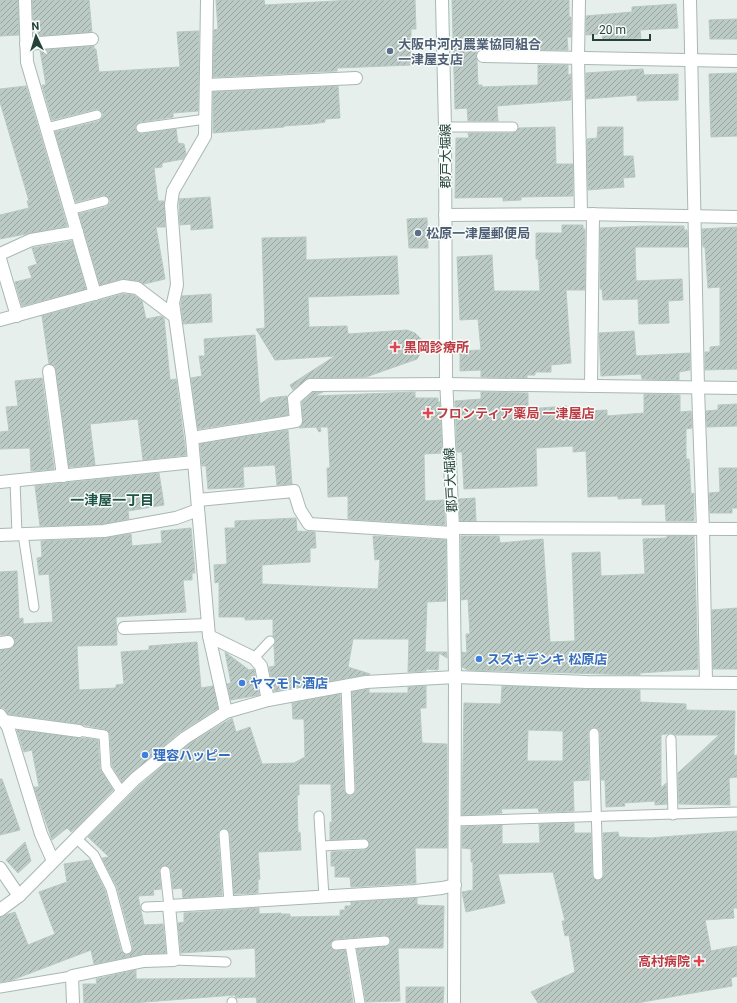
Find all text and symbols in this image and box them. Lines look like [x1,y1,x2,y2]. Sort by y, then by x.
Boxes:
north arrow [16,16,56,56]
scale bar [593,16,650,42]
text: N [31,20,40,33]
text: 20 m [599,23,626,37]
place label: 大阪中河内農業協同組合 一津屋支店 [398,37,541,67]
marker: 大阪中河内農業協同組合 一津屋支店 [385,46,395,56]
street label: 郡戸大堀線 [438,123,453,189]
place label: 松原一津屋郵便局 [426,226,530,241]
marker: 松原一津屋郵便局 [413,228,423,238]
place label: 黒岡診療所 [404,340,469,355]
marker: 黒岡診療所 [389,341,401,353]
place label: フロンティア薬局 一津屋店 [436,406,594,421]
marker: フロンティア薬局 一津屋店 [423,408,433,418]
street label: 郡戸大堀線 [441,447,460,513]
district label: 一津屋一丁目 [70,492,154,508]
place label: スズキデンキ 松原店 [487,652,607,667]
marker: スズキデンキ 松原店 [474,654,484,664]
place label: ヤマモト酒店 [250,676,328,691]
marker: ヤマモト酒店 [237,678,247,688]
place label: 理容ハッピー [153,748,231,763]
marker: 理容ハッピー [140,750,150,760]
place label: 高村病院 [638,954,690,969]
marker: 高村病院 [693,955,705,967]

